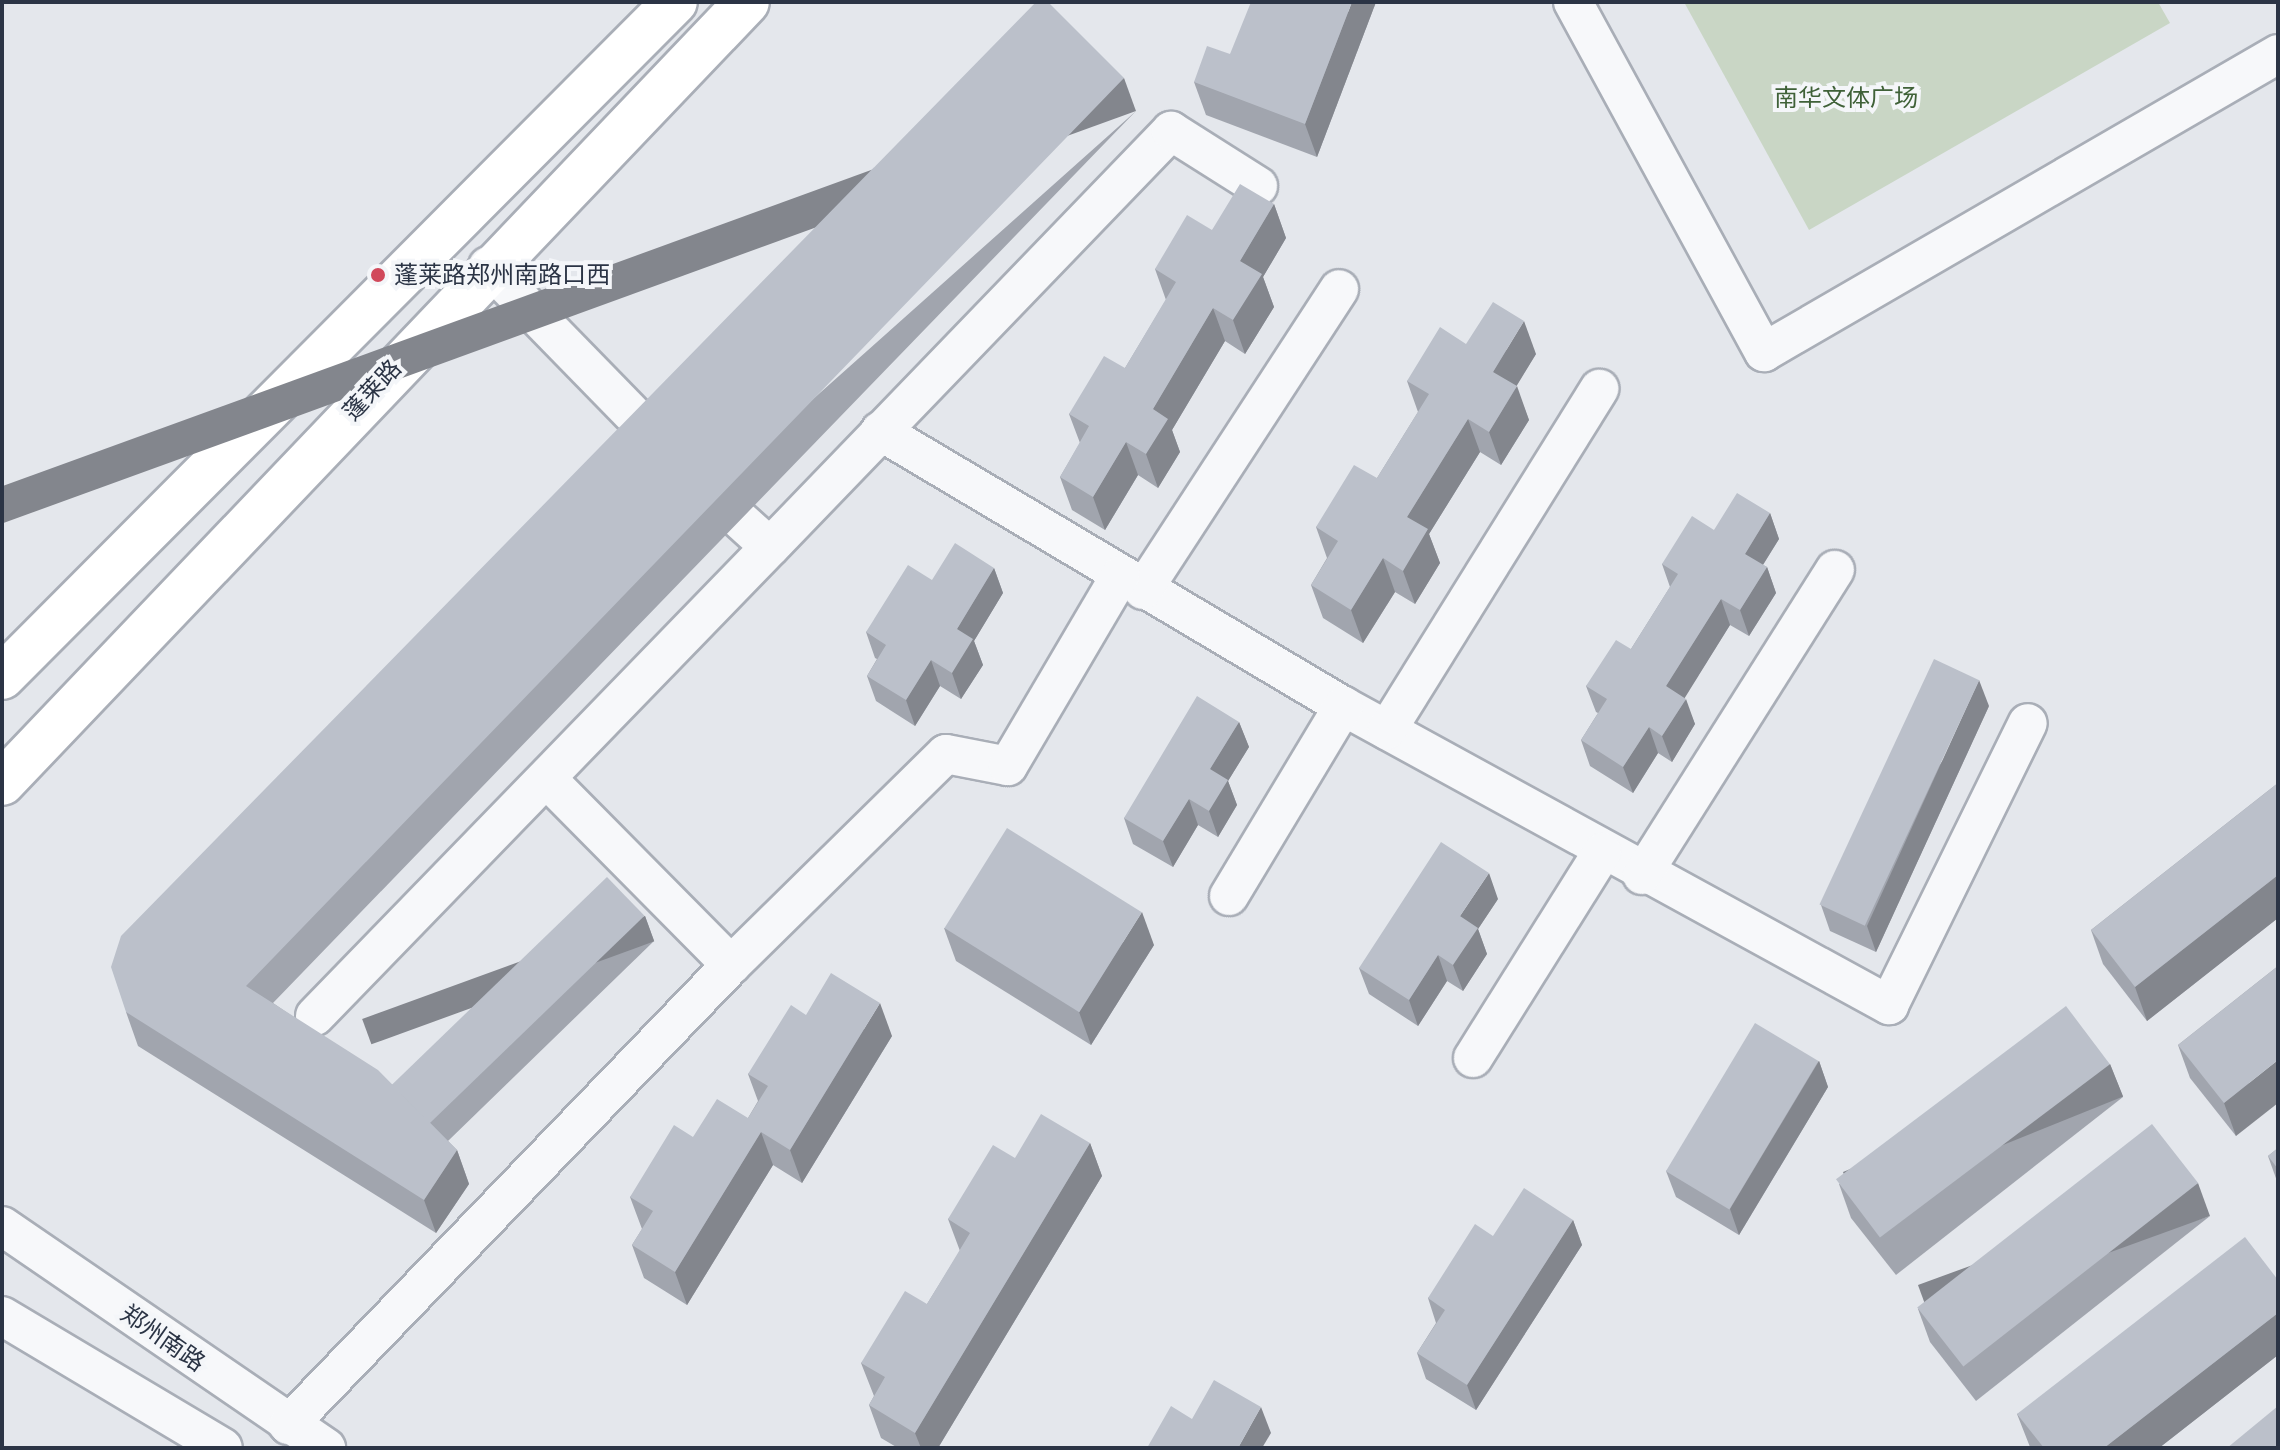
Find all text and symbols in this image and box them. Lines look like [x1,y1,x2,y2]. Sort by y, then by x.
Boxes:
park label: 南华文体广场 [1774,84,1918,112]
place label: 蓬莱路郑州南路口西 [394,261,610,289]
marker: 蓬莱路郑州南路口西 [369,266,387,284]
street label: 蓬莱路 [337,354,407,426]
street label: 郑州南路 [115,1299,211,1377]

